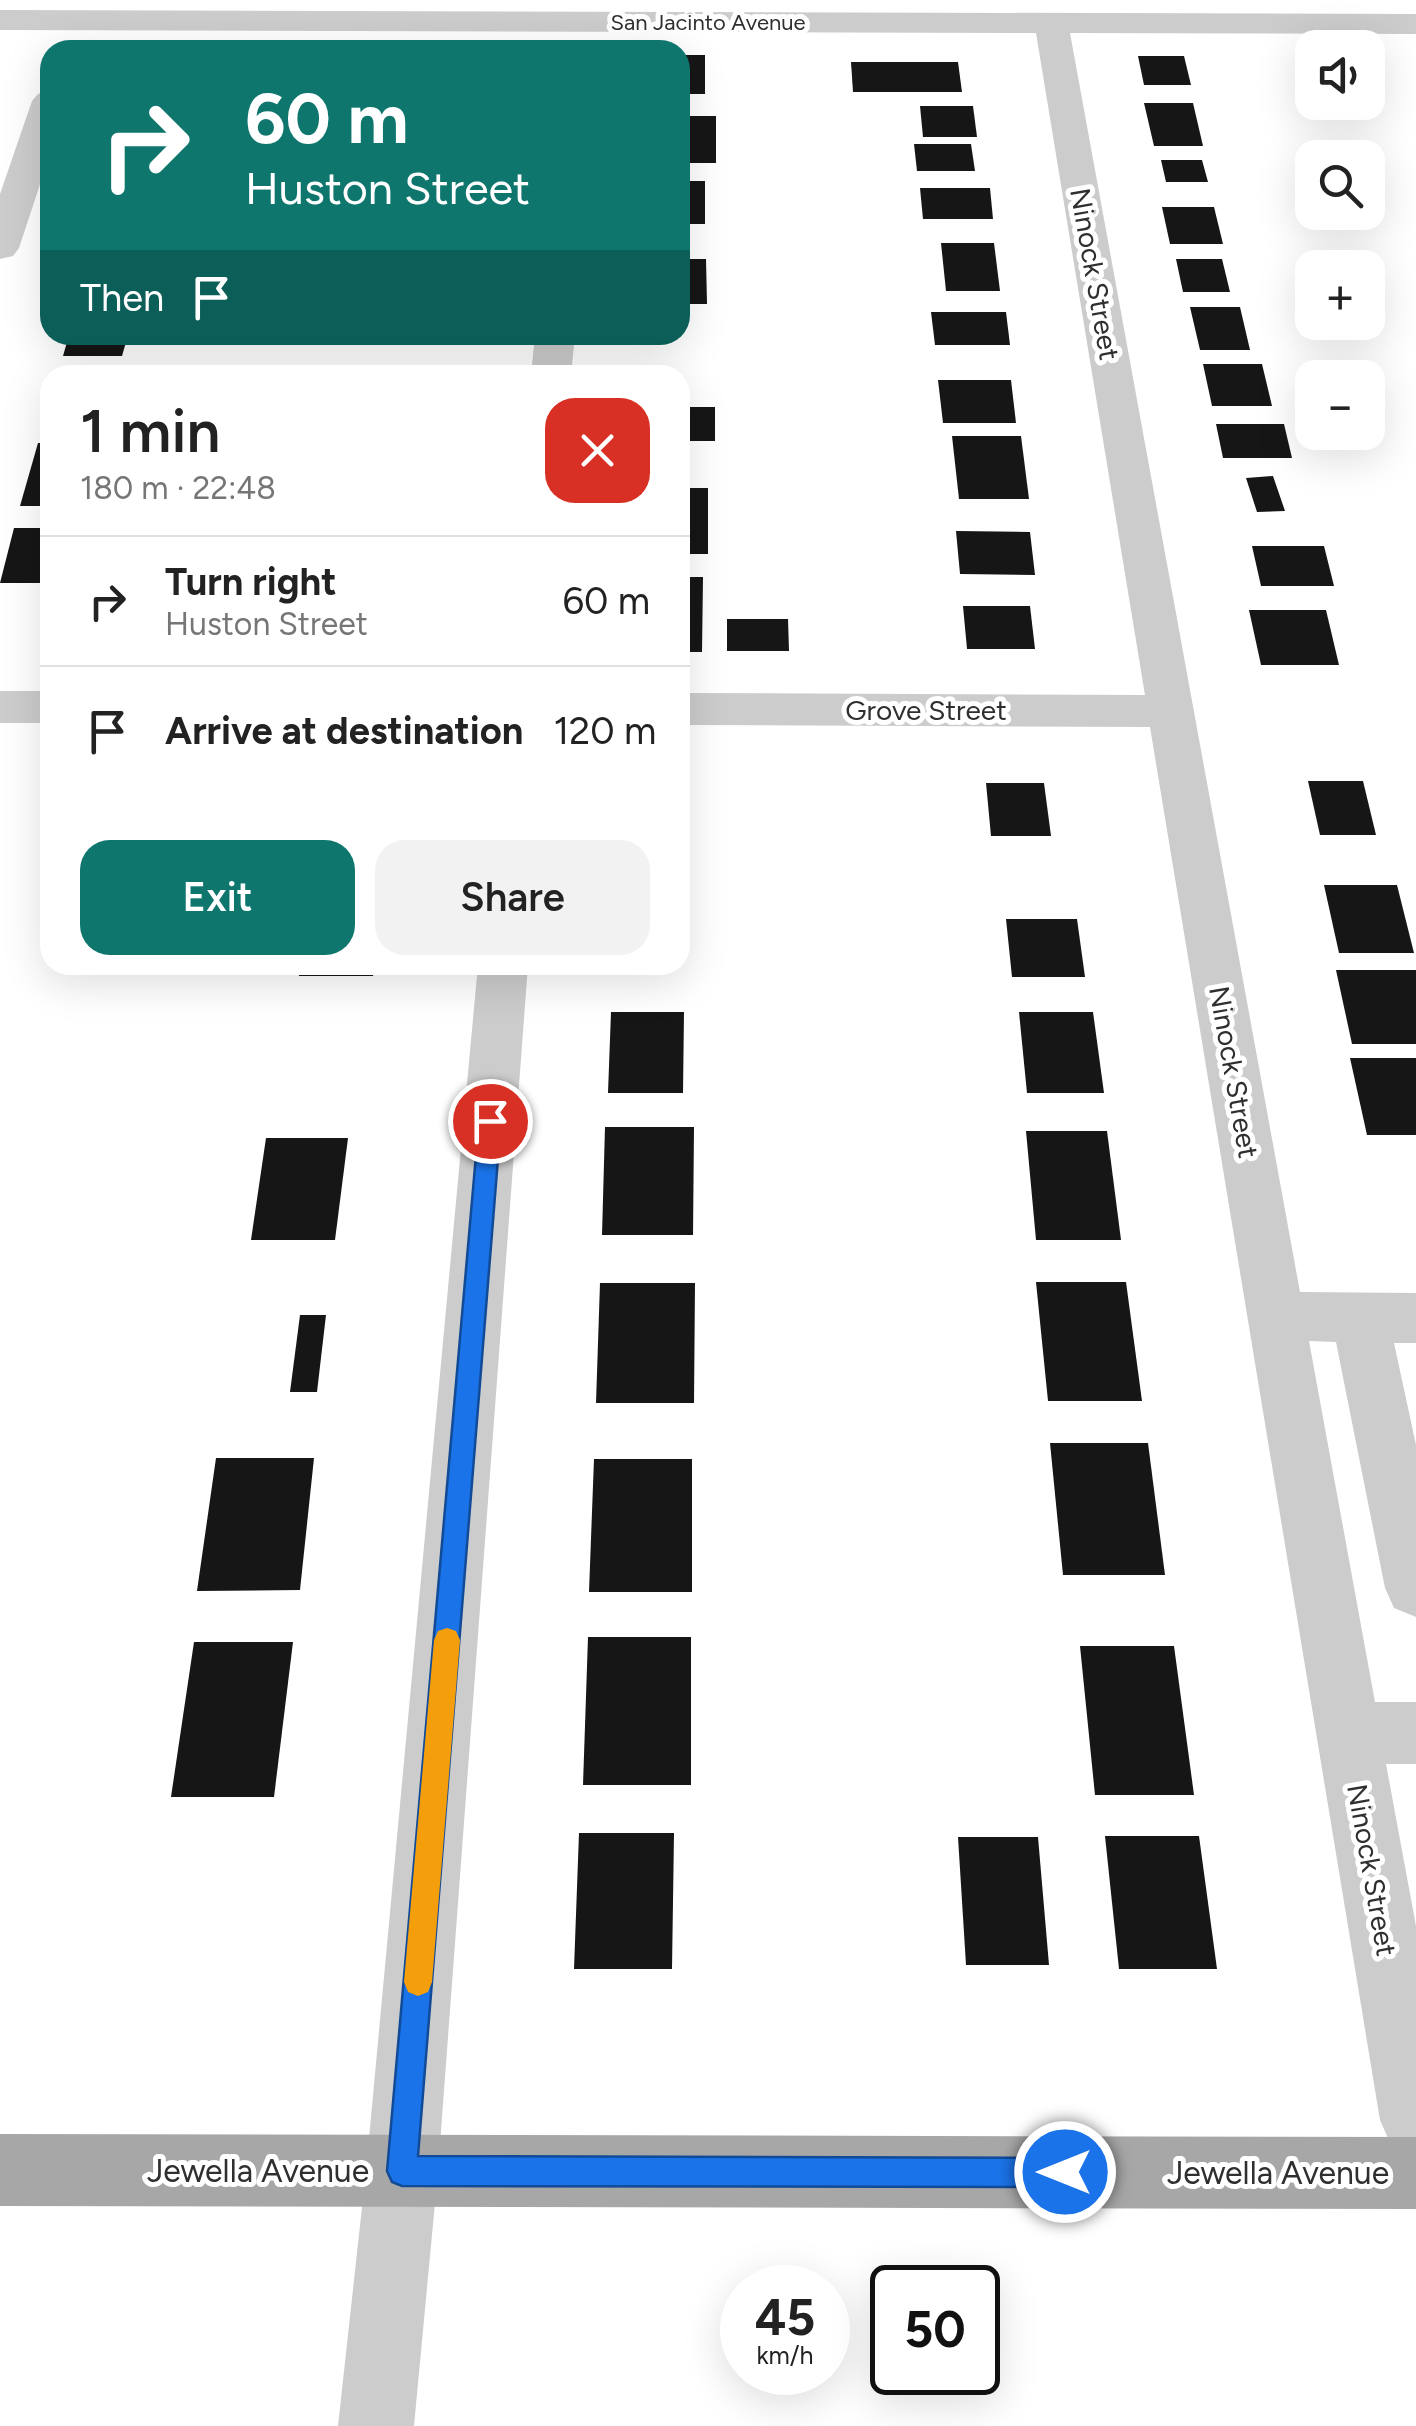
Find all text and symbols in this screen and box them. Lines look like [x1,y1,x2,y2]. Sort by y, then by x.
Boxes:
street label: San Jacinto Avenue [610,9,806,36]
map controls [1295,30,1385,450]
button: sound [1295,30,1385,120]
text: 60 m [245,76,409,161]
icon: right [80,80,210,210]
button: search [1295,140,1385,230]
text: Huston Street [245,161,530,215]
street label: Ninock Street [1063,185,1127,363]
button: + [1295,250,1385,340]
icon: arrive [184,270,239,325]
text: Then [80,275,164,321]
button: − [1295,360,1385,450]
text: 1 min [80,395,220,467]
button: close [545,398,650,503]
text: 180 m · 22:48 [80,469,276,507]
text: Turn right [165,559,337,605]
icon: right [80,574,135,629]
text: 60 m [562,578,650,624]
text: Huston Street [165,605,368,643]
street label: Grove Street [845,693,1007,727]
icon: arrive [80,704,135,759]
text: Arrive at destination [165,708,523,754]
text: 120 m [553,708,656,754]
button: Exit [80,840,355,955]
button: Share [375,840,650,955]
street label: Ninock Street [1202,983,1266,1161]
pin [448,1079,533,1164]
icon: arrive [463,1094,518,1149]
street label: Ninock Street [1340,1781,1404,1959]
position arrow [1013,2120,1117,2224]
street label: Jewella Avenue [147,2152,369,2190]
street label: Jewella Avenue [1167,2154,1389,2192]
speed limit sign: 50 [870,2265,1000,2395]
text: 45 [755,2287,815,2348]
text: km/h [756,2340,814,2370]

